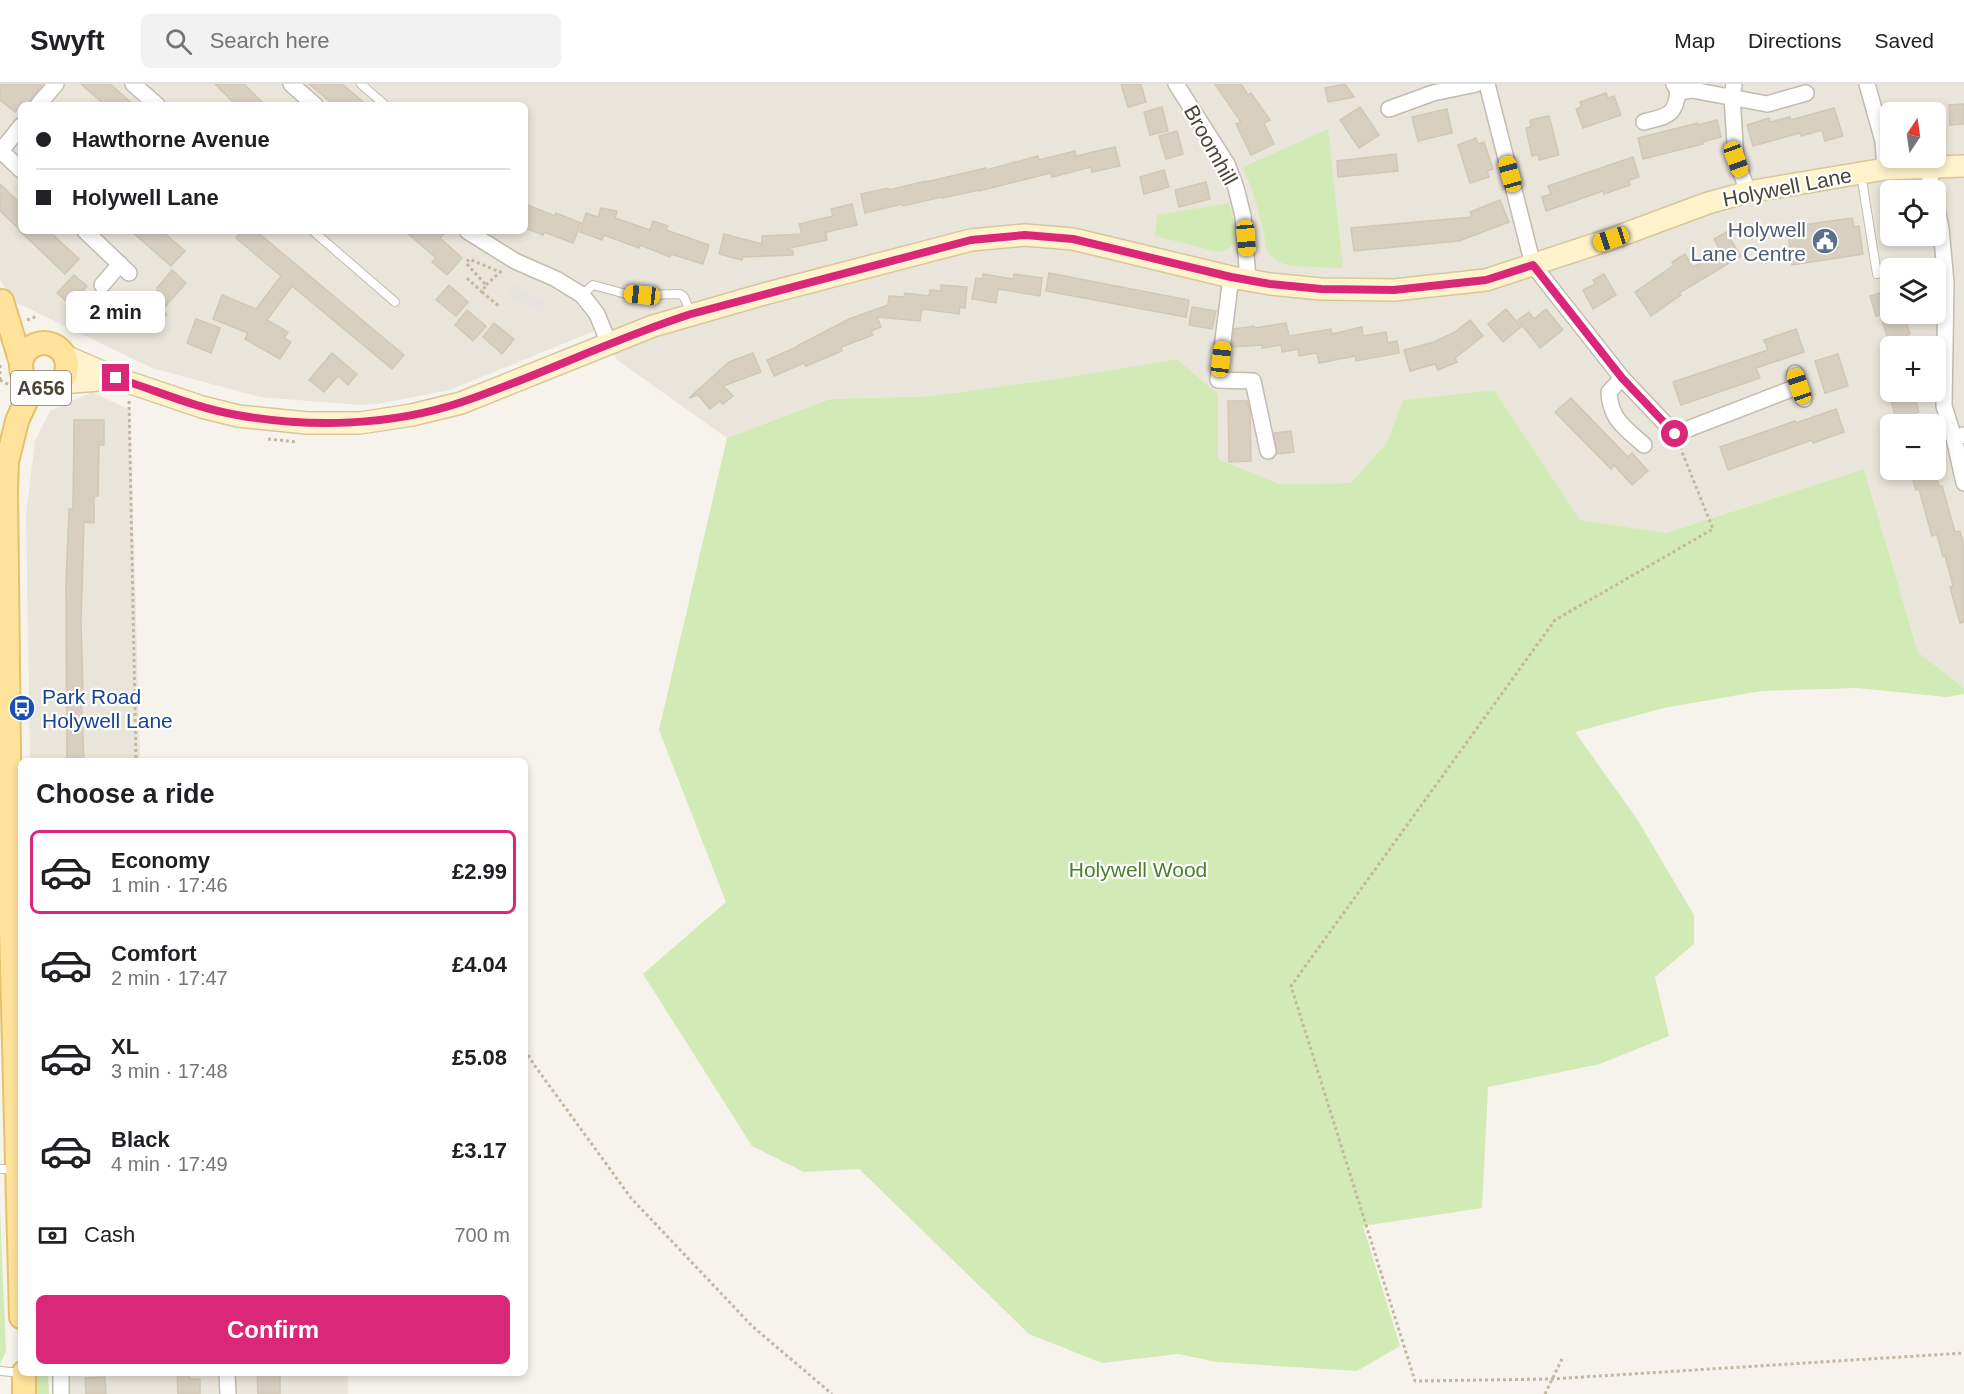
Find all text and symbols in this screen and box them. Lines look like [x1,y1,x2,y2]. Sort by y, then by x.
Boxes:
search box [141,14,561,68]
text: Swyft [30,25,105,56]
icon: search [162,25,195,58]
text: Search here [210,28,330,53]
text: Map [1674,29,1715,52]
text: Directions [1748,29,1841,52]
text: Saved [1874,29,1934,52]
street label: Broomhill [1180,101,1242,189]
north arrow [1880,102,1946,168]
map controls [1880,102,1946,480]
text: Hawthorne Avenue [72,127,270,152]
car [1721,139,1751,179]
car [1497,154,1523,194]
street label: Holywell Lane [1721,163,1853,211]
button: locate [1880,180,1946,246]
text: Holywell Lane [72,185,219,210]
place label: Holywell Lane Centre [1690,218,1806,265]
car [1235,219,1257,257]
car [1591,225,1631,253]
public building icon: Holywell Lane Centre [1810,226,1840,256]
button: layers [1880,258,1946,324]
car [623,284,661,306]
callout: 2 min [66,291,166,333]
text: 2 min [89,301,142,323]
button: + [1880,336,1946,402]
car [1210,340,1232,378]
route end [102,364,129,391]
car [1785,366,1813,406]
road number: A656 [11,371,71,405]
button: − [1880,414,1946,480]
route start [1661,420,1688,447]
place label: Park Road Holywell Lane [42,685,173,732]
bus stop icon: Park Road Holywell Lane [7,693,37,723]
text: Choose a ride [36,779,215,809]
icon: car [39,845,93,899]
text: Economy [111,848,210,873]
park label: Holywell Wood [1069,858,1207,881]
text: £2.99 [452,859,507,884]
text: 1 min · 17:46 [111,874,228,896]
icon: car [39,938,93,992]
text: Comfort [111,941,197,966]
text: £4.04 [452,952,507,977]
text: 2 min · 17:47 [111,967,228,989]
icon: car [39,1031,93,1085]
text: XL [111,1034,139,1059]
text: £5.08 [452,1045,507,1070]
text: 3 min · 17:48 [111,1060,228,1082]
icon: car [39,1124,93,1178]
text: Black [111,1127,170,1152]
text: £3.17 [452,1138,507,1163]
text: 4 min · 17:49 [111,1153,228,1175]
icon: cash [36,1219,69,1252]
text: Cash [84,1222,135,1247]
text: 700 m [454,1224,510,1246]
button: Confirm [36,1295,510,1364]

